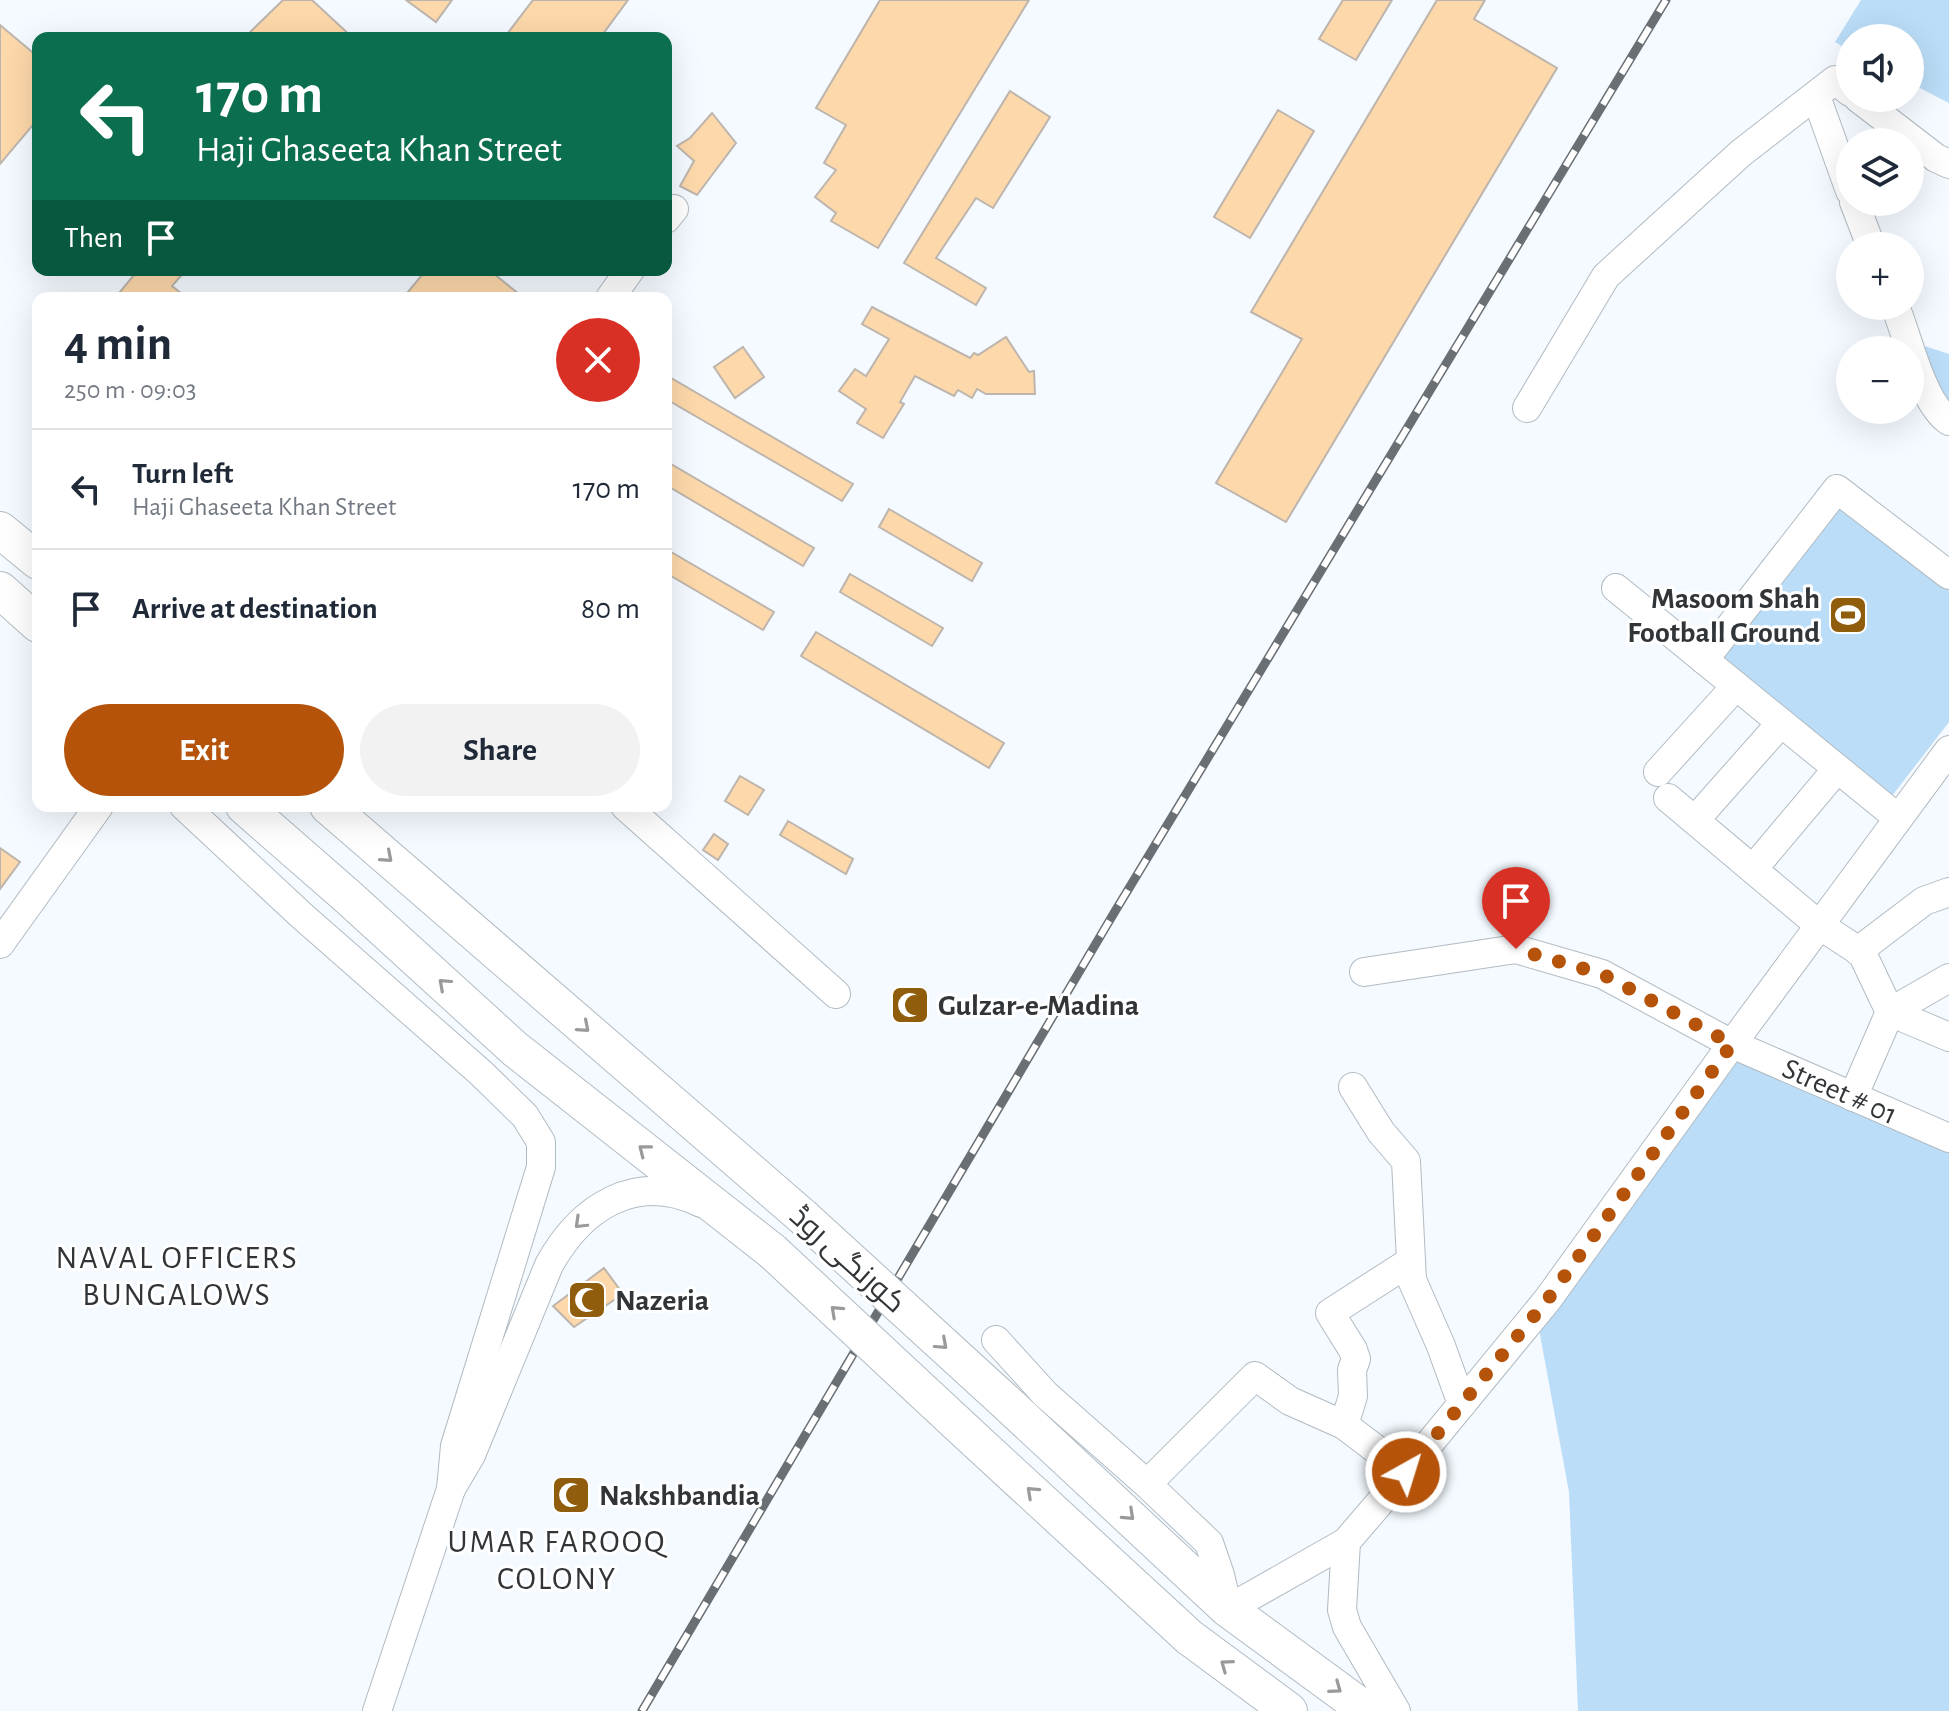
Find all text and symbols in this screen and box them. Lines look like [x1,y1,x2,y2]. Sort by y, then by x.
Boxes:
map controls [1836,24,1924,424]
button: sound [1836,24,1924,112]
icon: left [64,64,168,168]
text: 170 m [196,67,323,123]
button: layers [1836,128,1924,216]
text: Haji Ghaseeta Khan Street [196,132,562,168]
icon: arrive [139,216,183,260]
text: Then [64,223,123,253]
button: + [1836,232,1924,320]
button: close [556,318,640,402]
text: 4 min [64,321,172,369]
button: − [1836,336,1924,424]
text: 250 m · 09:03 [64,377,196,403]
text: Turn left [132,459,233,489]
icon: left [64,467,108,511]
text: 170 m [572,474,640,504]
text: Haji Ghaseeta Khan Street [132,494,396,520]
place label: Masoom Shah Football Ground [1627,584,1820,648]
icon: arrive [64,587,108,631]
text: Arrive at destination [132,594,378,624]
text: 80 m [581,594,640,624]
sports icon: Masoom Shah Football Ground [1827,594,1869,636]
button: Exit [64,704,344,796]
button: Share [360,704,640,796]
one-way arrow [378,847,393,862]
pin [1482,867,1550,949]
icon: arrive [1494,879,1538,923]
one-way arrow [439,979,453,993]
mosque icon: Gulzar-e-Madina [889,984,931,1026]
place label: Gulzar-e-Madina [938,991,1139,1021]
one-way arrow [574,1018,589,1032]
street label: Street # 01 [1778,1053,1901,1130]
one-way arrow [639,1145,653,1160]
street label: کورنگی روڈ [783,1201,911,1320]
one-way arrow [575,1214,589,1228]
district label: NAVAL OFFICERS BUNGALOWS [55,1242,299,1311]
mosque icon: Nazeria [566,1279,608,1321]
place label: Nazeria [615,1286,709,1316]
one-way arrow [831,1305,845,1320]
one-way arrow [933,1335,947,1350]
position arrow [1364,1430,1448,1514]
mosque icon: Nakshbandia [550,1474,592,1516]
place label: Nakshbandia [599,1481,760,1511]
one-way arrow [1027,1487,1041,1502]
one-way arrow [1120,1506,1134,1521]
district label: UMAR FAROOQ COLONY [448,1526,668,1595]
one-way arrow [1221,1660,1235,1674]
one-way arrow [1327,1678,1341,1693]

